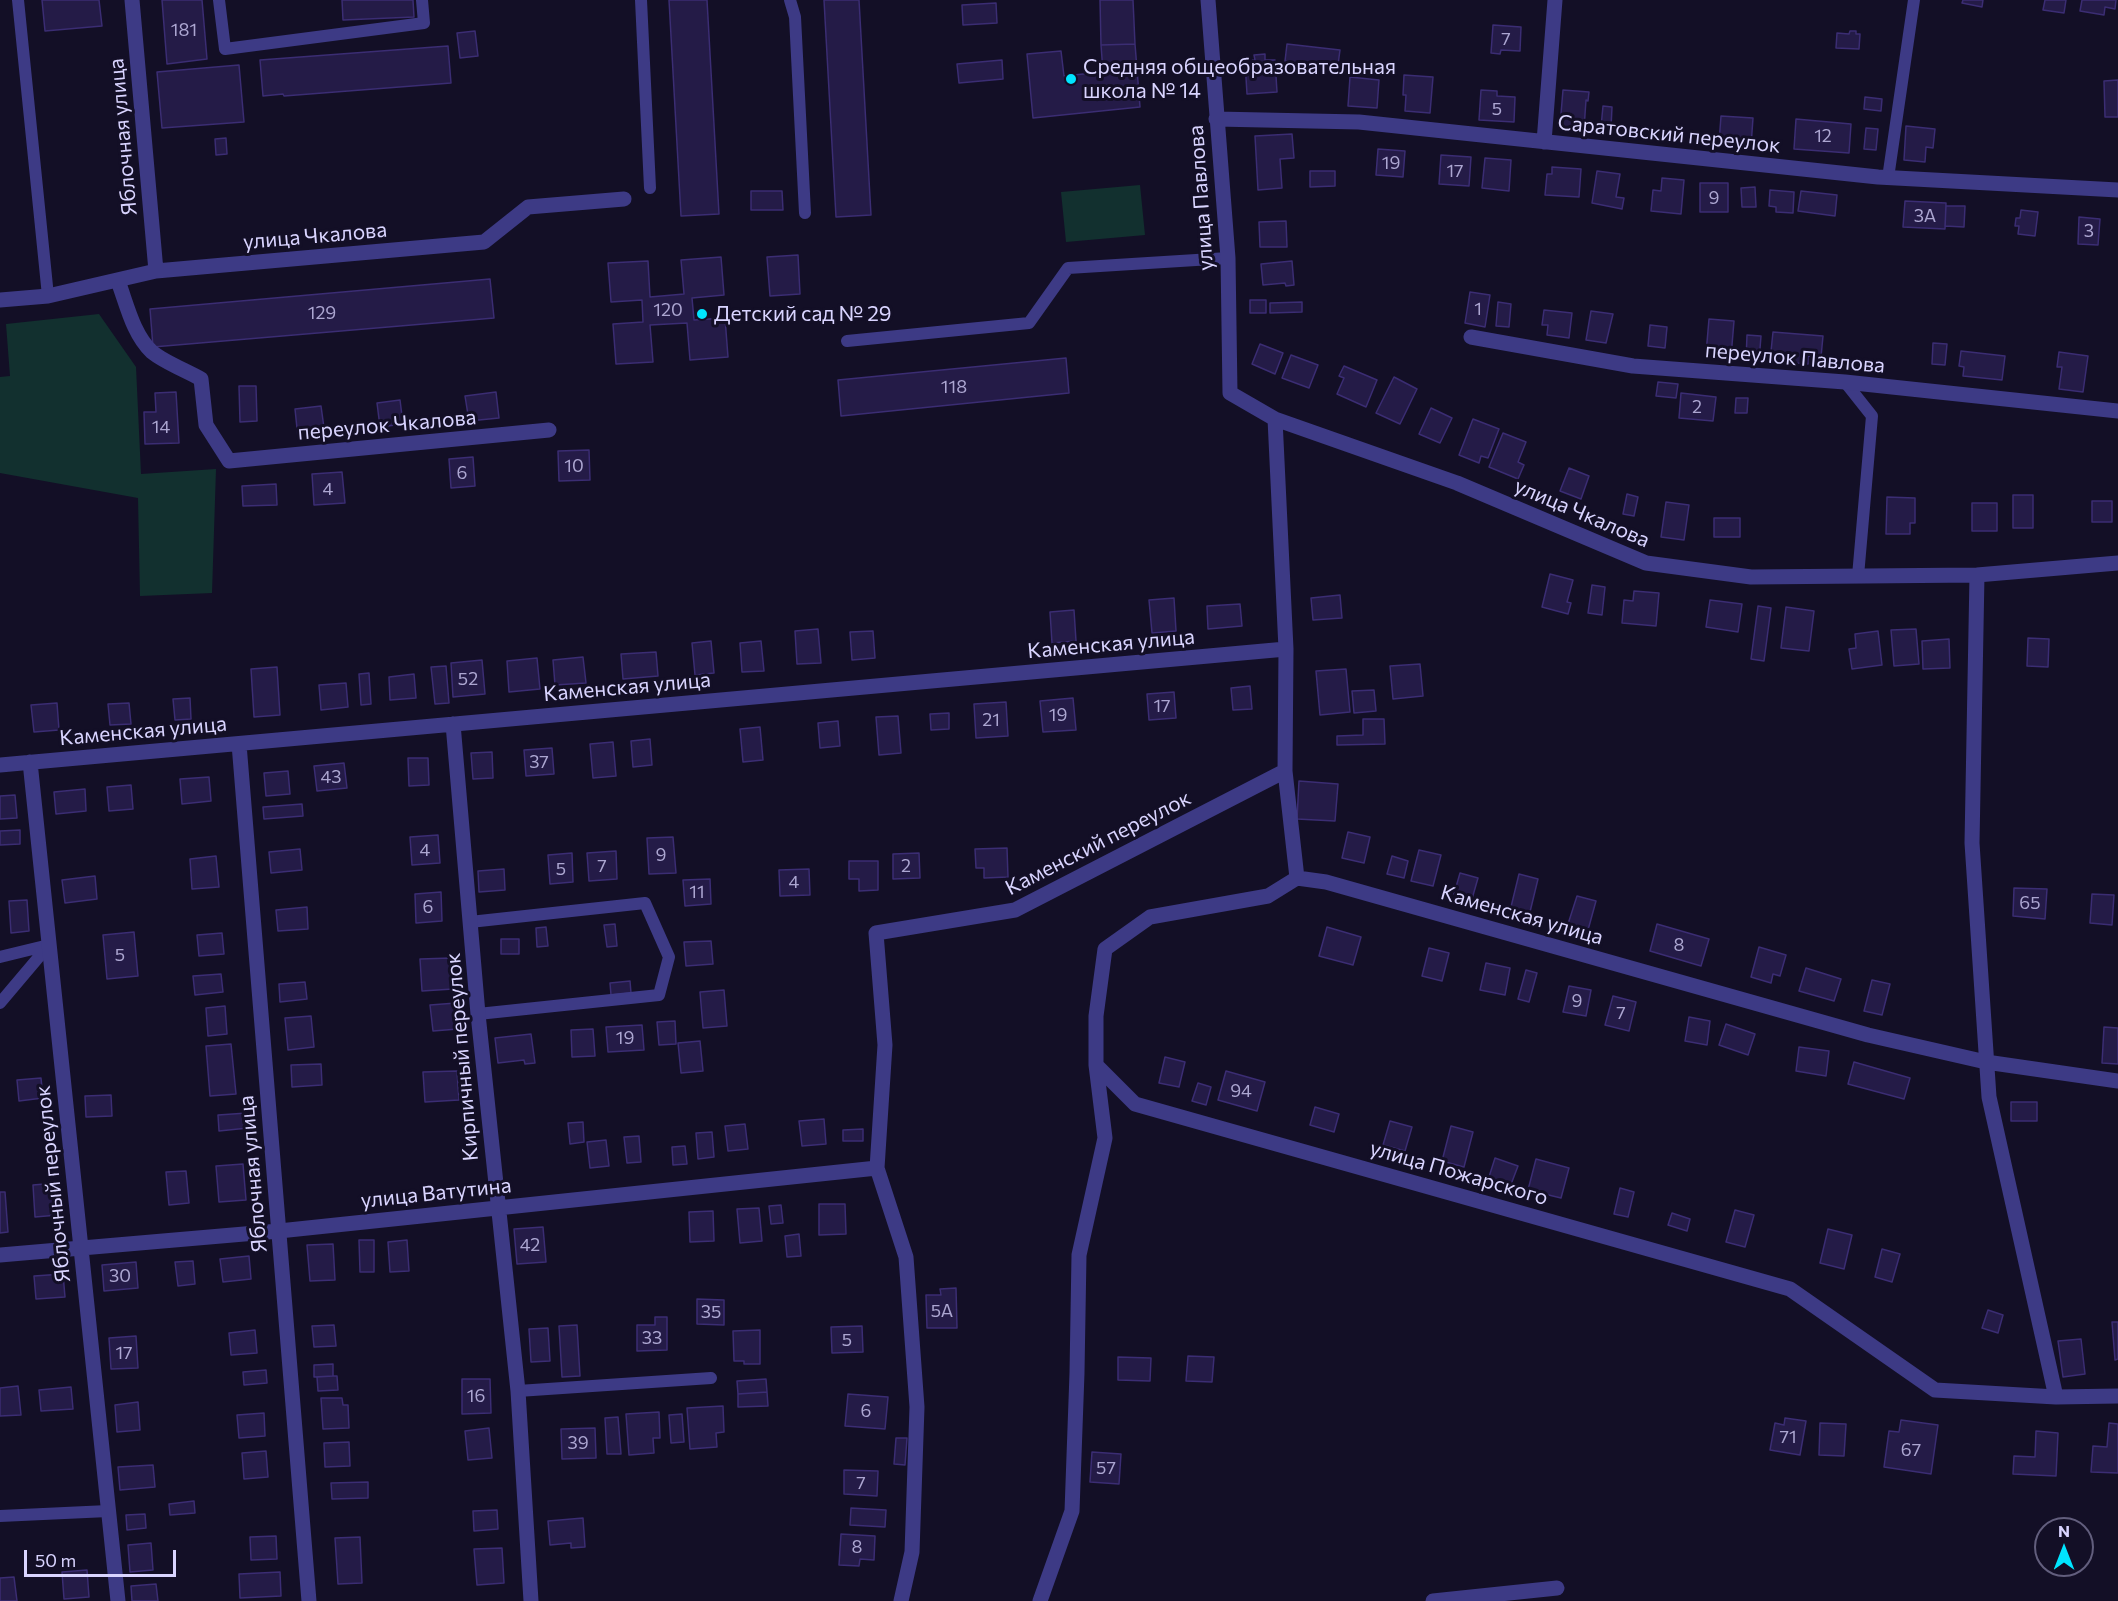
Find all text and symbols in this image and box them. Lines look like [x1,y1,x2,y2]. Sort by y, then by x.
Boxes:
house number: 181 [171,19,197,41]
house number: 7 [1501,28,1511,50]
place label: Средняя общеобразовательная школа № 14 [1083,54,1396,104]
street label: Яблочная улица [104,57,142,217]
marker: Средняя общеобразовательная школа № 14 [1064,72,1078,86]
house number: 5 [1492,98,1502,120]
street label: Саратовский переулок [1556,110,1782,158]
street label: улица Павлова [1183,124,1219,272]
house number: 12 [1814,125,1832,147]
house number: 19 [1382,152,1400,174]
house number: 17 [1446,160,1464,182]
house number: 9 [1709,187,1719,209]
house number: 3А [1914,205,1936,227]
street label: улица Чкалова [242,217,388,255]
house number: 3 [2084,220,2094,242]
house number: 1 [1474,298,1482,320]
house number: 120 [653,299,683,321]
place label: Детский сад № 29 [714,301,892,327]
house number: 129 [308,302,336,324]
marker: Детский сад № 29 [695,307,709,321]
street label: переулок Павлова [1704,338,1886,378]
house number: 118 [941,376,967,398]
house number: 2 [1692,396,1702,418]
street label: переулок Чкалова [297,405,477,445]
house number: 14 [152,416,170,438]
house number: 10 [564,455,584,477]
house number: 6 [457,462,467,484]
street label: улица Чкалова [1511,473,1653,553]
house number: 4 [323,478,333,500]
street label: Каменская улица [1026,624,1196,664]
street label: Каменская улица [542,667,712,707]
house number: 52 [458,668,478,690]
house number: 17 [1153,695,1171,717]
house number: 19 [1049,704,1067,726]
house number: 21 [982,709,1000,731]
street label: Каменская улица [58,711,228,751]
house number: 37 [529,751,549,773]
house number: 43 [320,766,342,788]
street label: Каменский переулок [1001,785,1195,901]
house number: 4 [420,839,430,861]
house number: 9 [656,844,666,866]
house number: 7 [597,855,607,877]
house number: 2 [901,855,911,877]
house number: 5 [556,858,566,880]
house number: 4 [789,871,799,893]
street label: Каменская улица [1438,880,1606,950]
house number: 11 [689,881,705,903]
house number: 65 [2019,892,2041,914]
house number: 6 [423,896,433,918]
house number: 8 [1674,934,1684,956]
house number: 5 [115,944,125,966]
street label: Кирпичный переулок [440,952,484,1162]
house number: 9 [1572,990,1582,1012]
house number: 7 [1616,1002,1626,1024]
house number: 19 [616,1027,634,1049]
house number: 94 [1230,1080,1252,1102]
street label: Яблочный переулок [30,1084,76,1284]
street label: Яблочная улица [234,1094,272,1254]
street label: улица Пожарского [1367,1135,1551,1211]
street label: улица Ватутина [359,1173,513,1213]
house number: 42 [520,1234,540,1256]
house number: 30 [109,1265,131,1287]
house number: 5А [931,1300,953,1322]
house number: 35 [701,1301,721,1323]
house number: 33 [642,1327,662,1349]
house number: 5 [842,1329,852,1351]
house number: 17 [115,1342,133,1364]
house number: 16 [467,1385,485,1407]
house number: 6 [861,1400,871,1422]
house number: 71 [1779,1426,1797,1448]
house number: 39 [567,1432,589,1454]
house number: 67 [1901,1439,1921,1461]
house number: 57 [1096,1457,1116,1479]
house number: 7 [856,1472,866,1494]
north arrow [2034,1517,2094,1577]
text: N [2058,1521,2070,1540]
house number: 8 [852,1536,862,1558]
scale bar [27,1538,178,1576]
text: 50 m [35,1549,76,1571]

